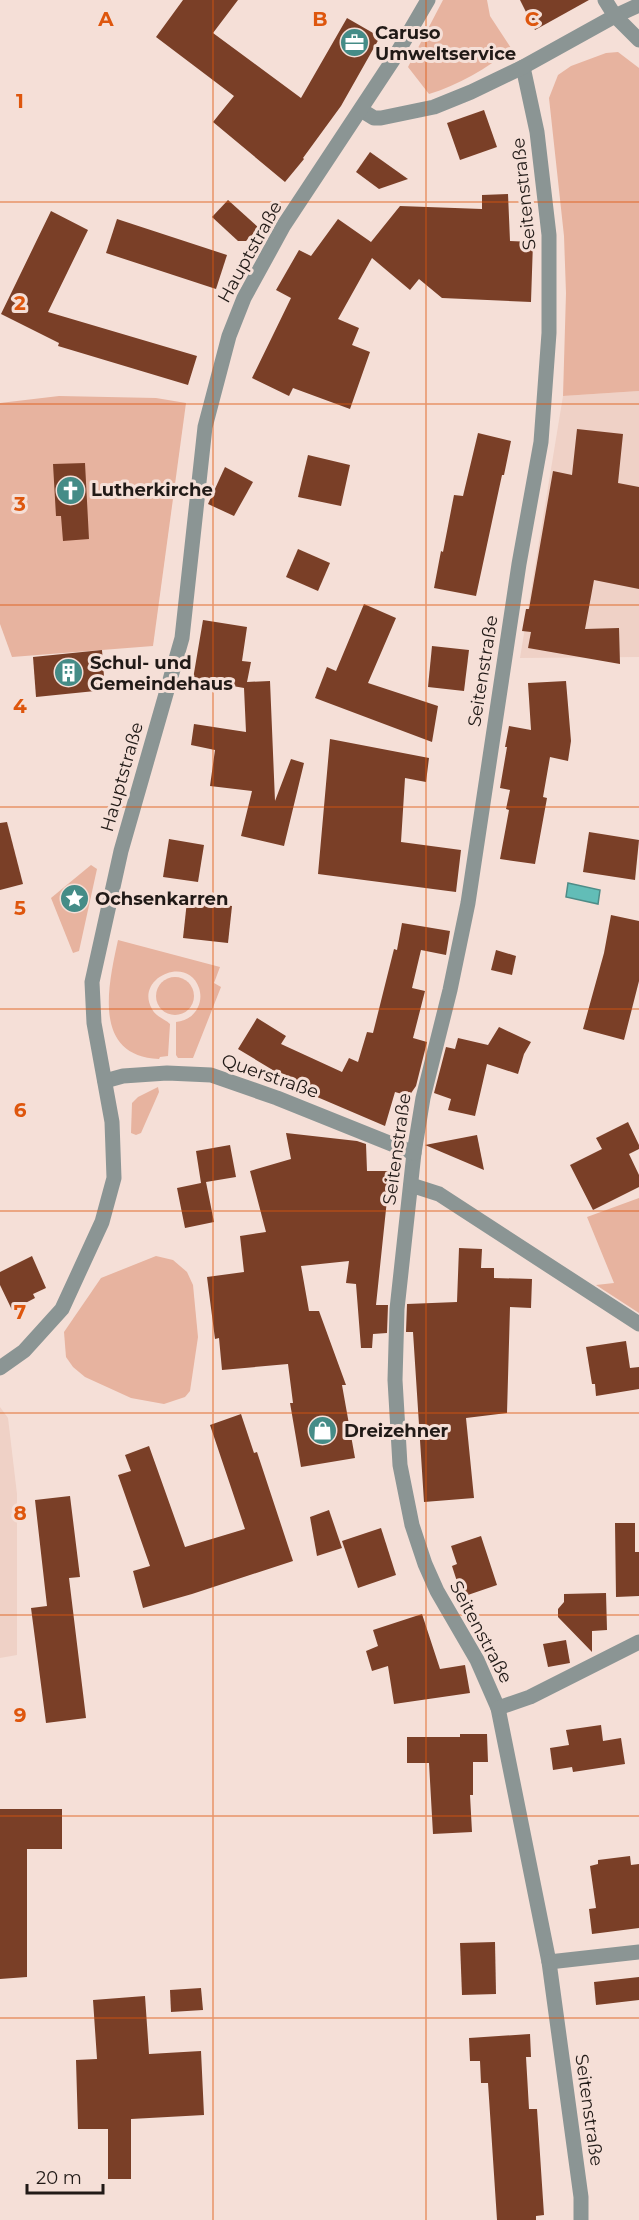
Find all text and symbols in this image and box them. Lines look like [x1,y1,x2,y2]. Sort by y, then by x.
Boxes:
text: A [97,7,114,31]
text: B [312,7,328,31]
text: C [525,7,540,31]
place label: Caruso Umweltservice [375,22,516,65]
office icon: Caruso Umweltservice [338,27,370,59]
text: 1 [16,89,24,113]
street label: Seitenstraße [507,137,541,251]
street label: Hauptstraße [213,197,287,307]
text: 2 [14,291,26,315]
church icon: Lutherkirche [54,474,86,506]
place label: Lutherkirche [91,479,213,501]
text: 3 [13,492,26,516]
street label: Seitenstraße [463,613,503,728]
place label: Schul- und Gemeindehaus [90,652,233,695]
building icon: Schul- und Gemeindehaus [53,657,85,689]
text: 4 [13,694,27,718]
street label: Hauptstraße [96,720,148,834]
place icon: Ochsenkarren [58,883,90,915]
place label: Ochsenkarren [95,888,228,910]
text: 5 [14,896,26,920]
street label: Querstraße [219,1049,322,1103]
street label: Seitenstraße [378,1092,416,1206]
text: 6 [14,1098,27,1122]
text: 7 [14,1300,26,1324]
shop icon: Dreizehner [307,1415,339,1447]
place label: Dreizehner [344,1420,449,1442]
text: 8 [13,1501,27,1525]
street label: Seitenstraße [445,1577,517,1687]
text: 9 [14,1703,26,1727]
street label: Seitenstraße [570,2053,608,2167]
scale bar [27,2157,104,2195]
text: 20 m [36,2167,82,2189]

